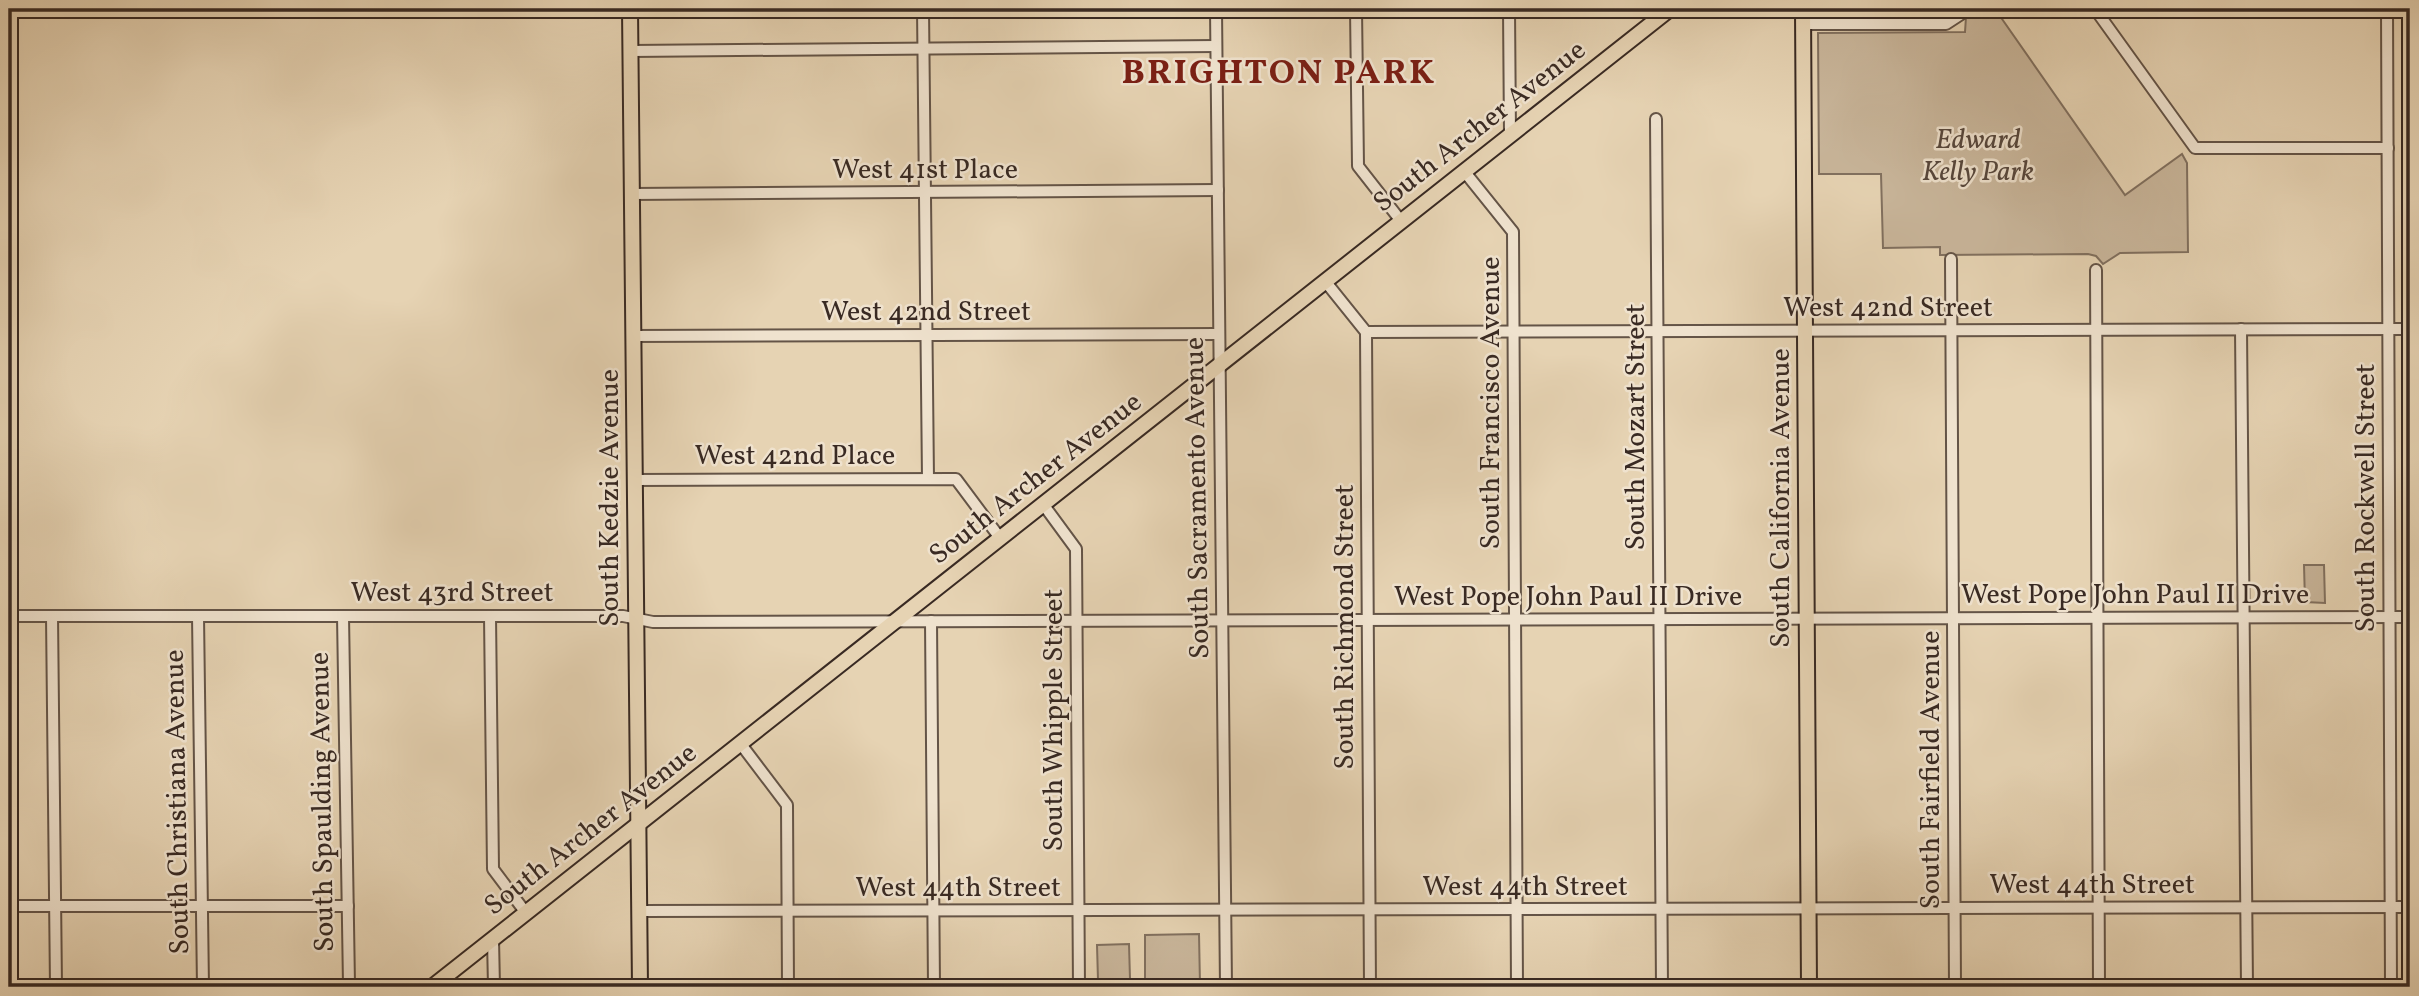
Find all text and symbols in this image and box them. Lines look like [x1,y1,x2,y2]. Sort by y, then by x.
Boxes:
street label: South Archer Avenue [1365,31,1595,223]
district label: BRIGHTON PARK [1122,50,1436,98]
park label: Edward Kelly Park [1922,121,2034,192]
street label: West 41st Place [832,151,1018,190]
street label: South Francisco Avenue [1472,256,1511,550]
street label: West 42nd Street [1783,289,1993,328]
street label: West 42nd Street [821,293,1031,332]
street label: South Mozart Street [1617,303,1656,551]
street label: South Sacramento Avenue [1176,337,1220,659]
street label: South California Avenue [1762,348,1801,648]
street label: South Rockwell Street [2347,363,2386,633]
street label: South Kedzie Avenue [591,369,630,627]
street label: South Archer Avenue [921,383,1151,575]
street label: West 42nd Place [695,437,895,476]
street label: South Richmond Street [1326,484,1365,770]
street label: West 43rd Street [350,574,554,613]
street label: West Pope John Paul II Drive [1961,576,2309,615]
street label: West Pope John Paul II Drive [1394,578,1742,617]
street label: South Whipple Street [1035,589,1074,851]
street label: South Fairfield Avenue [1912,631,1951,909]
street label: South Christiana Avenue [156,649,200,955]
street label: South Spaulding Avenue [301,652,345,952]
street label: South Archer Avenue [476,734,706,926]
street label: West 44th Street [1989,866,2195,905]
street label: West 44th Street [1422,868,1628,907]
street label: West 44th Street [855,869,1061,908]

